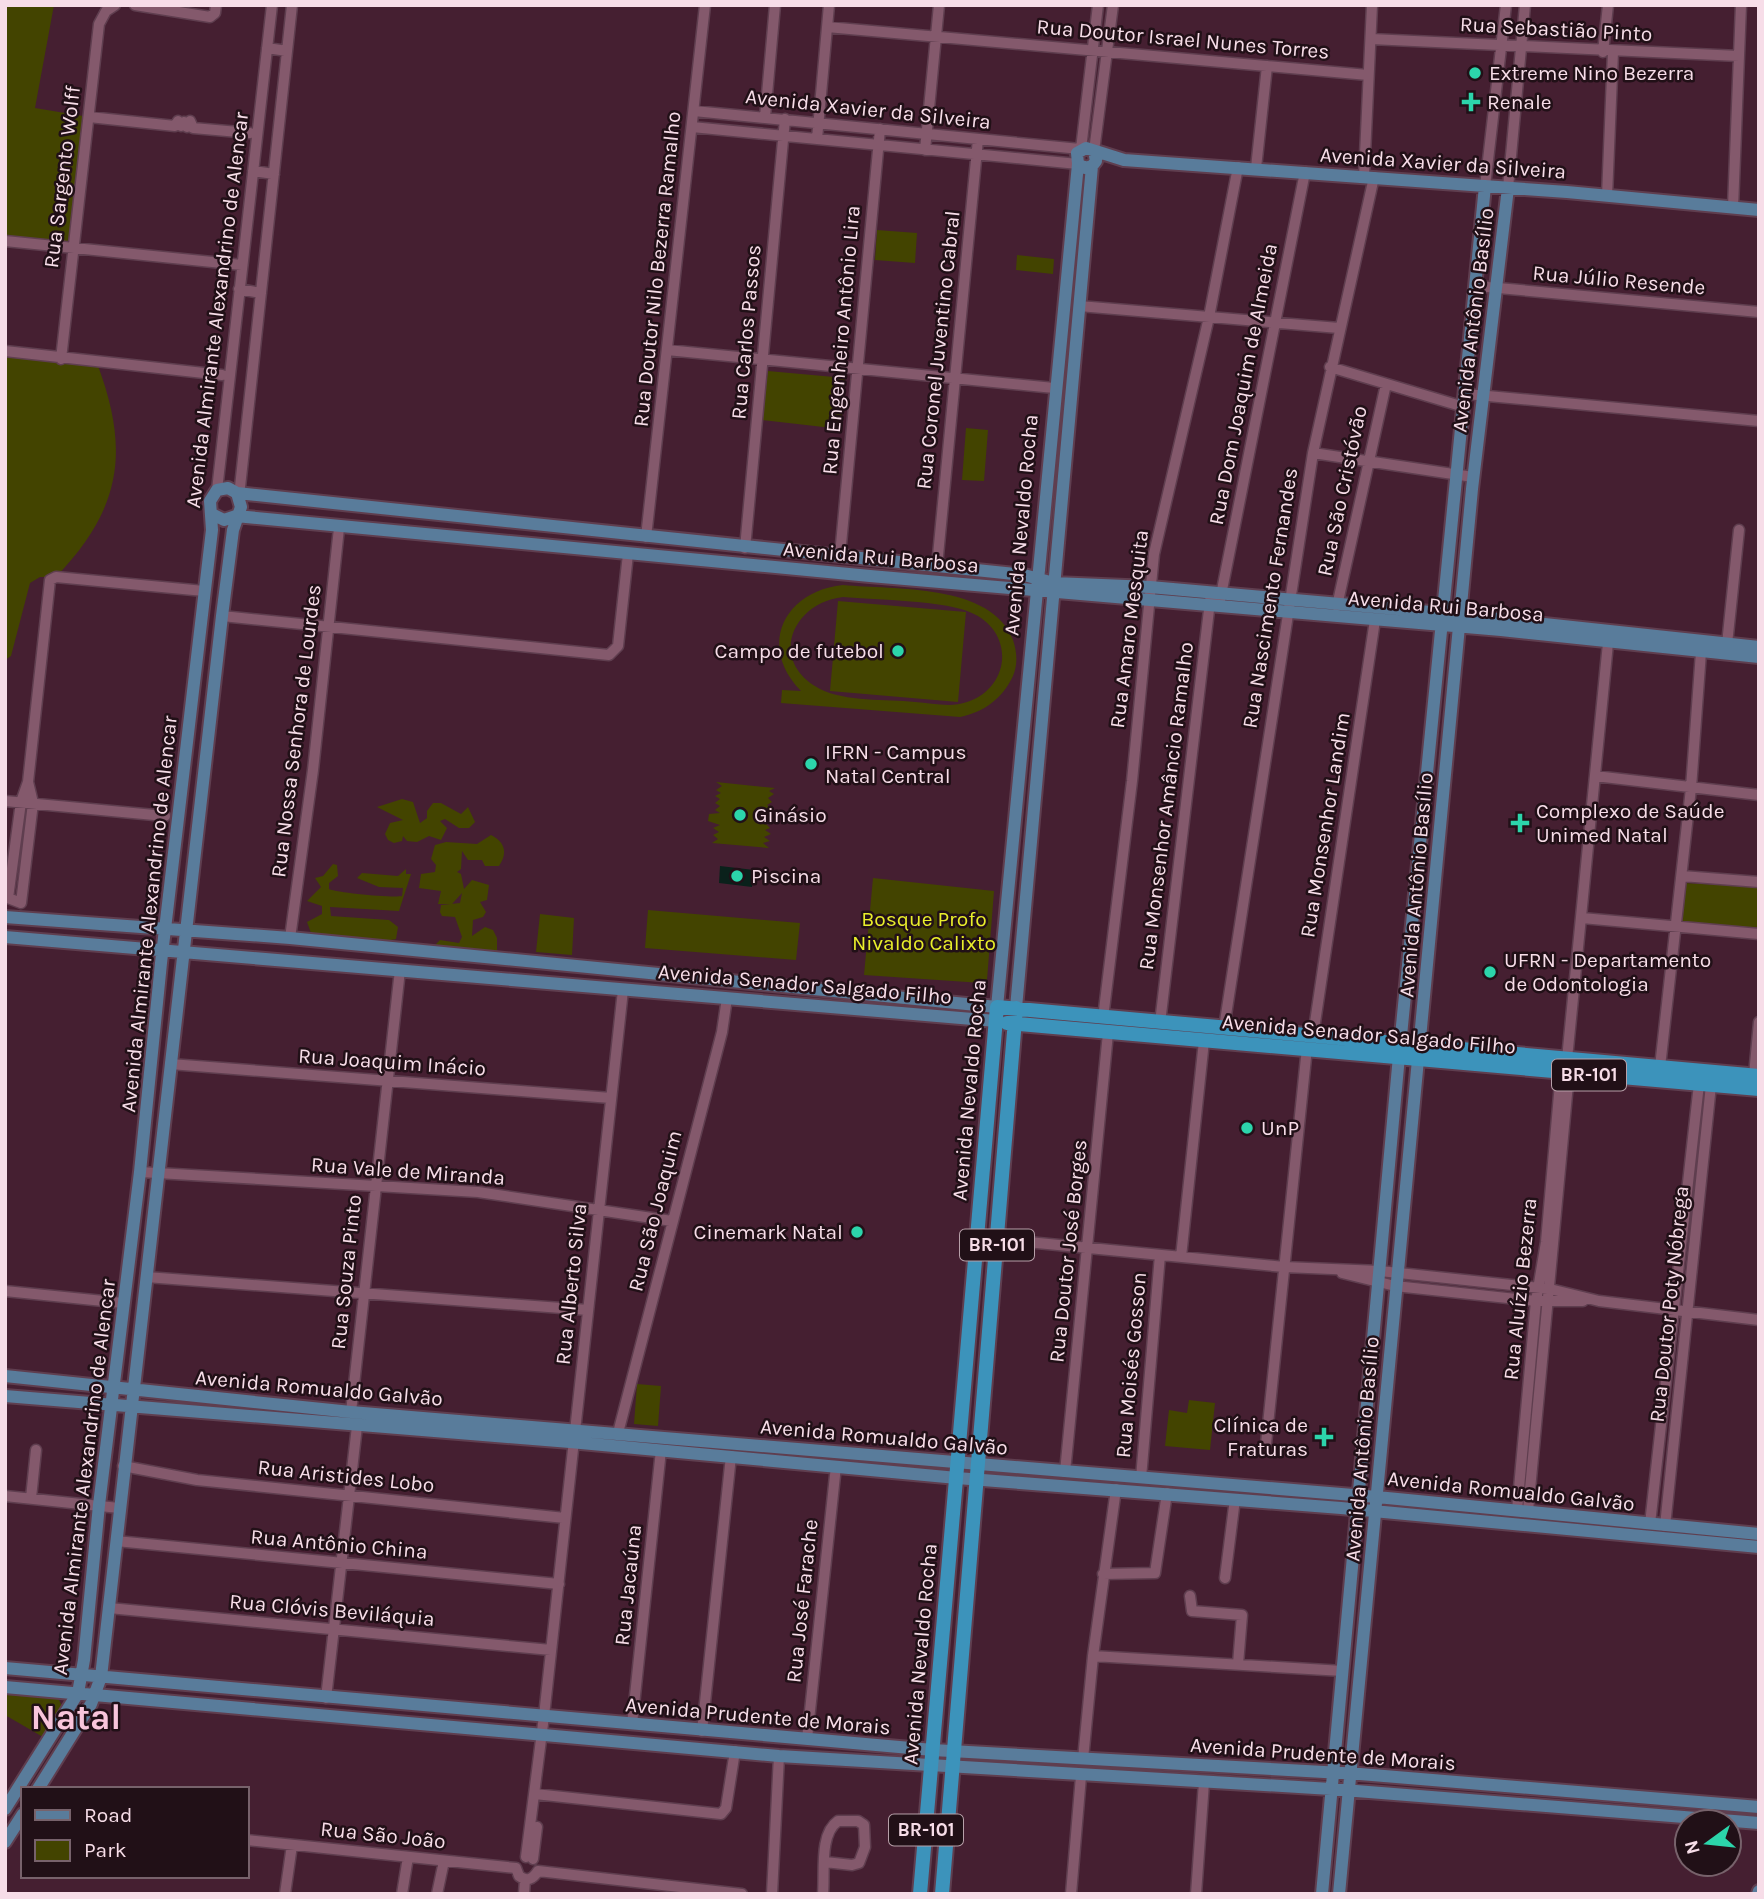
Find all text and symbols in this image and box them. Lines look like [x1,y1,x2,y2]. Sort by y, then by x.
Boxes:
street label: Rua Sebastião Pinto [1459,12,1653,46]
street label: Rua Doutor Israel Nunes Torres [1036,14,1330,64]
place label: Extreme Nino Bezerra [1489,61,1694,85]
marker: Extreme Nino Bezerra [1467,65,1483,81]
street label: Rua Sargento Wolff [39,84,85,269]
street label: Avenida Xavier da Silveira [744,84,992,134]
place label: Renale [1487,90,1552,114]
marker: Renale [1461,92,1481,112]
street label: Avenida Almirante Alexandrino de Alencar [181,110,253,509]
street label: Rua Doutor Nilo Bezerra Ramalho [628,110,686,428]
street label: Avenida Xavier da Silveira [1319,142,1567,184]
street label: Rua Engenheiro Antônio Lira [817,204,865,476]
street label: Avenida Antônio Basílio [1447,206,1499,434]
street label: Rua Coronel Juventino Cabral [911,209,965,491]
street label: Rua Dom Joaquim de Almeida [1204,241,1282,527]
street label: Rua Carlos Passos [726,244,766,420]
street label: Rua Júlio Resende [1532,260,1706,300]
street label: Rua São Cristóvão [1312,404,1372,578]
street label: Avenida Nevaldo Rocha [999,413,1043,637]
street label: Rua Nascimento Fernandes [1238,466,1302,730]
street label: Rua Amaro Mesquita [1105,528,1153,730]
street label: Avenida Rui Barbosa [782,536,980,578]
street label: Rua Nossa Senhora de Lourdes [266,583,326,879]
street label: Avenida Rui Barbosa [1347,585,1545,627]
place label: Campo de futebol [715,639,884,663]
street label: Rua Monsenhor Amâncio Ramalho [1134,641,1198,971]
marker: Campo de futebol [890,643,906,659]
street label: Rua Monsenhor Landim [1295,711,1355,939]
street label: Avenida Almirante Alexandrino de Alencar [116,714,182,1114]
place label: IFRN - Campus Natal Central [825,740,967,788]
marker: IFRN - Campus Natal Central [803,756,819,772]
street label: Avenida Antônio Basílio [1394,771,1438,999]
place label: Complexo de Saúde Unimed Natal [1536,799,1725,847]
place label: Ginásio [754,803,827,827]
marker: Ginásio [732,807,748,823]
marker: Complexo de Saúde Unimed Natal [1510,813,1530,833]
place label: Piscina [751,864,821,888]
marker: Piscina [729,868,745,884]
park label: Bosque Profº Nivaldo Calixto [852,907,996,955]
place label: UFRN - Departamento de Odontologia [1504,948,1711,996]
street label: Avenida Senador Salgado Filho [657,959,953,1009]
marker: UFRN - Departamento de Odontologia [1482,964,1498,980]
street label: Avenida Nevaldo Rocha [947,978,991,1202]
street label: Avenida Senador Salgado Filho [1221,1009,1517,1059]
street label: Rua Joaquim Inácio [297,1043,487,1081]
road number: BR-101 [1552,1060,1626,1091]
place label: UnP [1261,1116,1299,1140]
marker: UnP [1239,1120,1255,1136]
street label: Rua São Joaquim [623,1128,687,1294]
street label: Rua Doutor José Borges [1044,1138,1092,1364]
street label: Rua Vale de Miranda [310,1152,506,1190]
street label: Rua Doutor Poty Nóbrega [1645,1184,1693,1424]
street label: Rua Souza Pinto [326,1193,366,1351]
street label: Rua Aluízio Bezerra [1498,1197,1542,1381]
street label: Rua Alberto Silva [551,1202,591,1366]
place label: Cinemark Natal [694,1220,843,1244]
marker: Cinemark Natal [849,1224,865,1240]
road number: BR-101 [960,1230,1034,1260]
street label: Rua Moisés Gosson [1111,1271,1151,1459]
street label: Avenida Almirante Alexandrino de Alencar [48,1277,120,1676]
street label: Avenida Antônio Basílio [1340,1335,1384,1563]
street label: Avenida Romualdo Galvão [194,1365,444,1411]
place label: Clínica de Fraturas [1213,1413,1308,1461]
street label: Avenida Romualdo Galvão [759,1414,1009,1460]
marker: Clínica de Fraturas [1314,1427,1334,1447]
street label: Rua Aristides Lobo [256,1455,436,1497]
street label: Avenida Romualdo Galvão [1386,1466,1636,1516]
street label: Rua José Farache [781,1518,823,1684]
street label: Rua Jacaúna [610,1523,646,1647]
street label: Rua Antônio China [249,1524,429,1564]
street label: Avenida Nevaldo Rocha [898,1542,942,1766]
street label: Rua Clóvis Beviláquia [228,1589,436,1631]
street label: Avenida Prudente de Morais [624,1692,892,1740]
district label: Natal [31,1697,121,1738]
street label: Avenida Prudente de Morais [1189,1733,1457,1775]
legend [21,1787,248,1878]
text: Road [84,1803,132,1827]
north arrow [1673,1808,1743,1878]
road number: BR-101 [889,1814,963,1846]
street label: Rua São João [319,1816,447,1854]
text: Park [84,1838,127,1862]
text: N [1680,1838,1705,1857]

